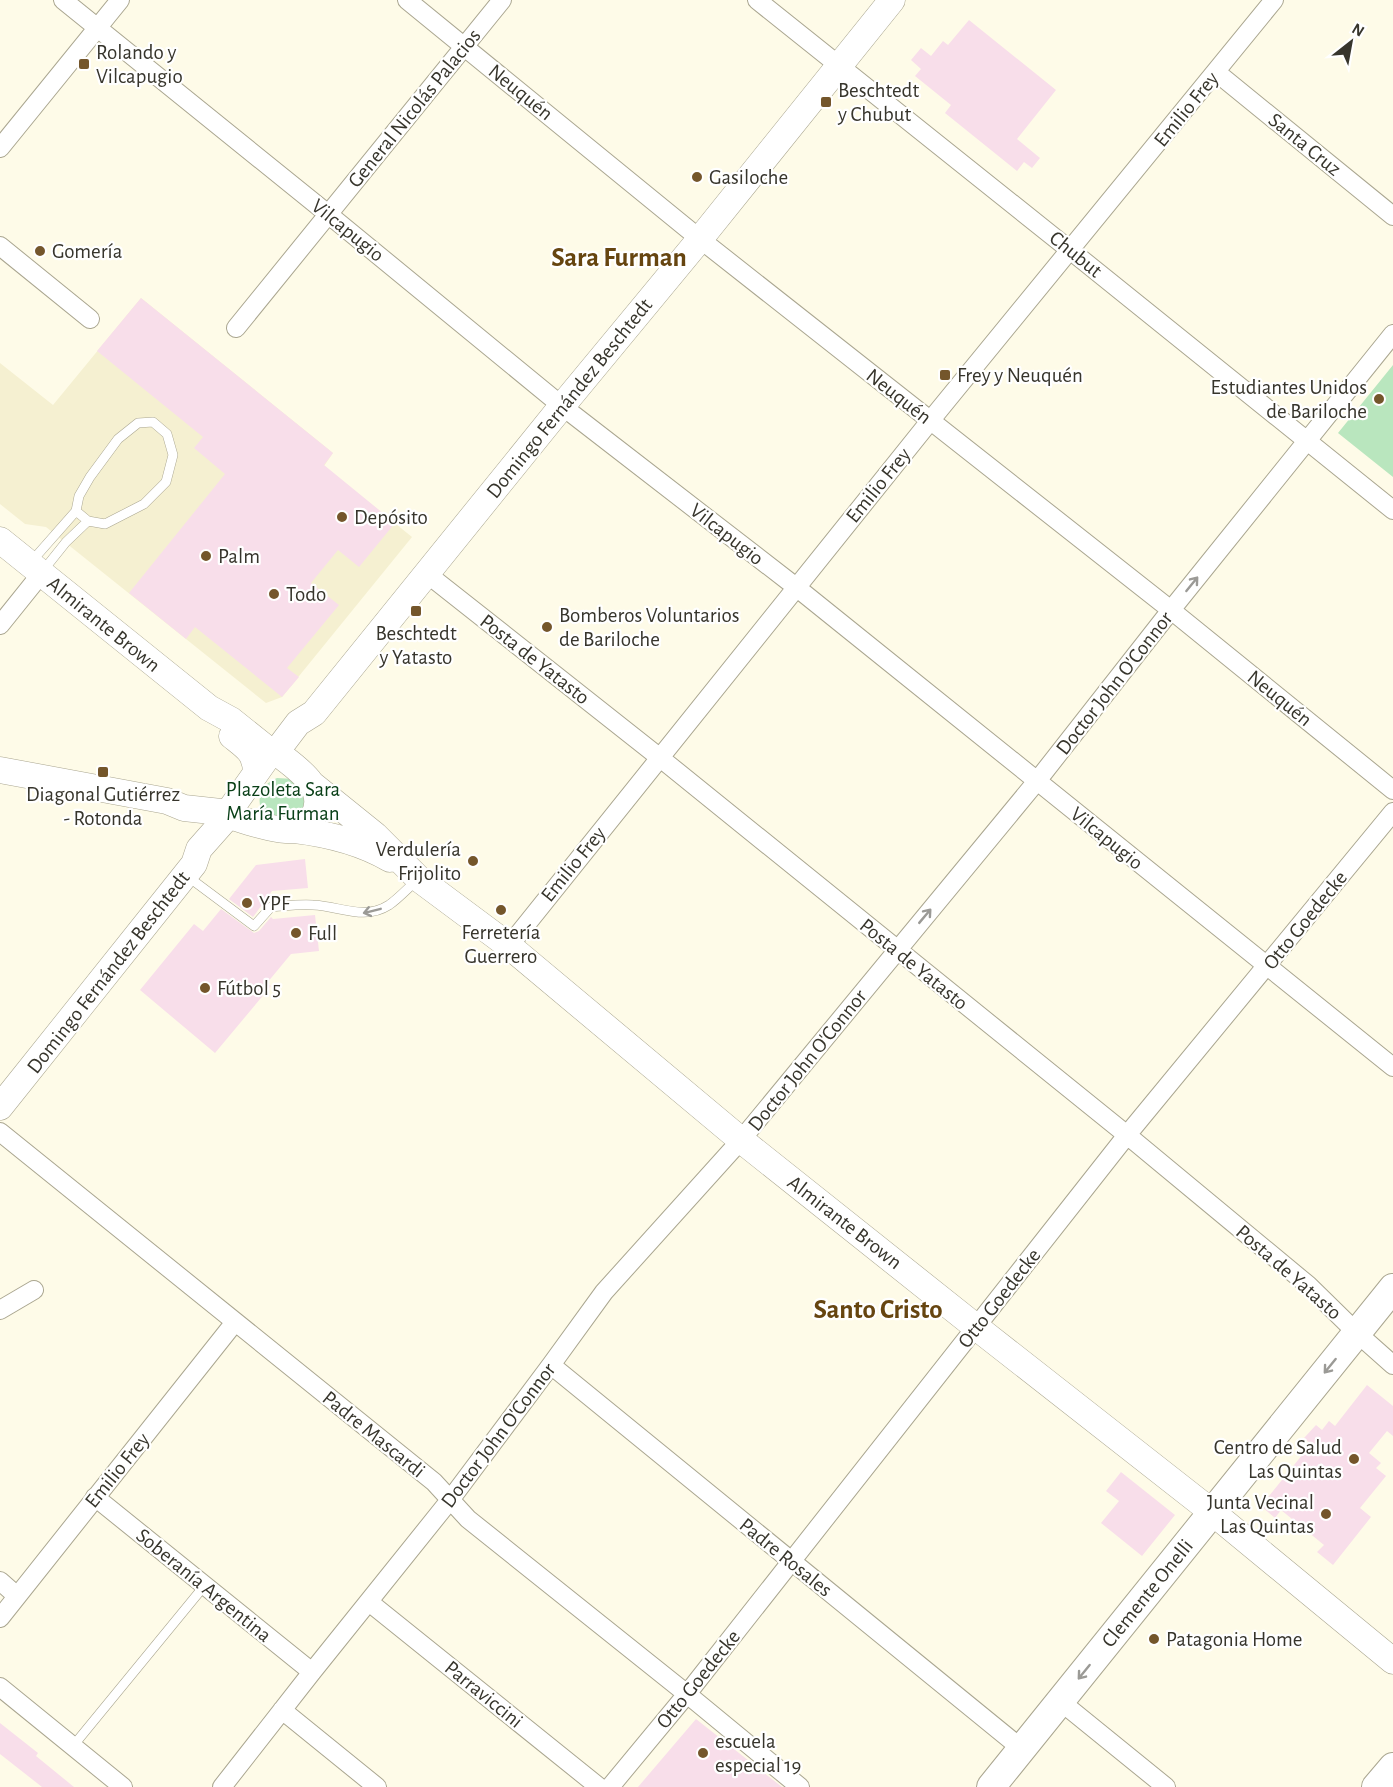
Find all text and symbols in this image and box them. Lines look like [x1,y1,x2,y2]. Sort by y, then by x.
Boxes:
north arrow [1321,12,1381,72]
text: N [1349,20,1367,40]
street label: General Nicolás Palacios [344,25,485,192]
place label: Rolando y Vilcapugio [96,42,183,87]
marker: Rolando y Vilcapugio [77,57,91,71]
street label: Neuquén [484,60,557,125]
street label: Emilio Frey [1150,68,1223,151]
place label: Beschtedt y Chubut [837,80,919,125]
marker: Beschtedt y Chubut [819,95,833,109]
street label: Santa Cruz [1265,109,1345,180]
place label: Gasiloche [709,167,788,188]
marker: Gasiloche [690,170,704,184]
street label: Vilcapugio [307,195,388,266]
street label: Chubut [1045,227,1106,282]
place label: Gomería [52,241,123,262]
marker: Gomería [33,244,47,258]
district label: Sara Furman [551,244,687,271]
street label: Domingo Fernández Beschtedt [482,294,656,502]
street label: Neuquén [862,365,935,428]
place label: Frey y Neuquén [957,365,1083,386]
marker: Frey y Neuquén [938,368,952,382]
place label: Estudiantes Unidos de Bariloche [1211,377,1367,422]
marker: Estudiantes Unidos de Bariloche [1372,392,1386,406]
street label: Emilio Frey [842,444,915,527]
street label: Vilcapugio [686,499,767,569]
place label: Depósito [354,507,428,528]
marker: Depósito [335,510,349,524]
place label: Palm [218,546,260,567]
marker: Palm [199,549,213,563]
street label: Almirante Brown [43,573,164,676]
one-way arrow [1185,576,1198,592]
place label: Todo [286,584,326,605]
marker: Todo [267,587,281,601]
marker: Beschtedt y Yatasto [409,604,423,618]
place label: Bomberos Voluntarios de Bariloche [559,605,740,650]
street label: Doctor John O'Connor [1052,608,1177,759]
street label: Posta de Yatasto [476,610,593,708]
marker: Bomberos Voluntarios de Bariloche [540,620,554,634]
place label: Beschtedt y Yatasto [375,623,457,668]
street label: Neuquén [1243,666,1316,731]
marker: Diagonal Gutiérrez - Rotonda [96,765,110,779]
park label: Plazoleta Sara María Furman [226,779,341,824]
place label: Diagonal Gutiérrez - Rotonda [26,784,180,829]
street label: Vilcapugio [1066,803,1147,874]
street label: Emilio Frey [537,823,610,906]
place label: Verdulería Frijolito [376,839,461,884]
marker: Verdulería Frijolito [466,854,480,868]
street label: Domingo Fernández Beschtedt [23,867,194,1077]
street label: Otto Goedecke [1259,867,1351,974]
place label: YPF [259,893,291,914]
marker: YPF [240,896,254,910]
marker: Ferretería Guerrero [494,903,508,917]
one-way arrow [363,905,382,917]
one-way arrow [918,908,931,924]
street label: Posta de Yatasto [856,915,972,1014]
place label: Ferretería Guerrero [462,922,541,967]
place label: Full [308,923,337,944]
marker: Full [289,926,303,940]
place label: Fútbol 5 [217,978,281,999]
marker: Fútbol 5 [198,981,212,995]
street label: Doctor John O'Connor [744,985,871,1135]
street label: Almirante Brown [784,1171,906,1273]
street label: Posta de Yatasto [1232,1221,1346,1324]
street label: Otto Goedecke [954,1245,1045,1352]
district label: Santo Cristo [813,1296,943,1323]
one-way arrow [1323,1358,1336,1374]
street label: Doctor John O'Connor [437,1359,560,1512]
street label: Padre Mascardi [319,1387,429,1482]
street label: Emilio Frey [81,1429,154,1512]
place label: Centro de Salud Las Quintas [1214,1437,1342,1482]
marker: Centro de Salud Las Quintas [1347,1452,1361,1466]
place label: Junta Vecinal Las Quintas [1207,1492,1314,1537]
marker: Junta Vecinal Las Quintas [1319,1507,1333,1521]
street label: Padre Rosales [735,1514,836,1601]
street label: Soberanía Argentina [132,1525,275,1646]
street label: Clemente Onelli [1098,1535,1197,1651]
street label: Otto Goedecke [652,1626,744,1733]
place label: Patagonia Home [1166,1629,1302,1650]
marker: Patagonia Home [1147,1632,1161,1646]
street label: Parraviccini [441,1657,527,1732]
one-way arrow [1077,1664,1090,1680]
place label: escuela especial 19 [715,1731,801,1776]
marker: escuela especial 19 [696,1746,710,1760]

